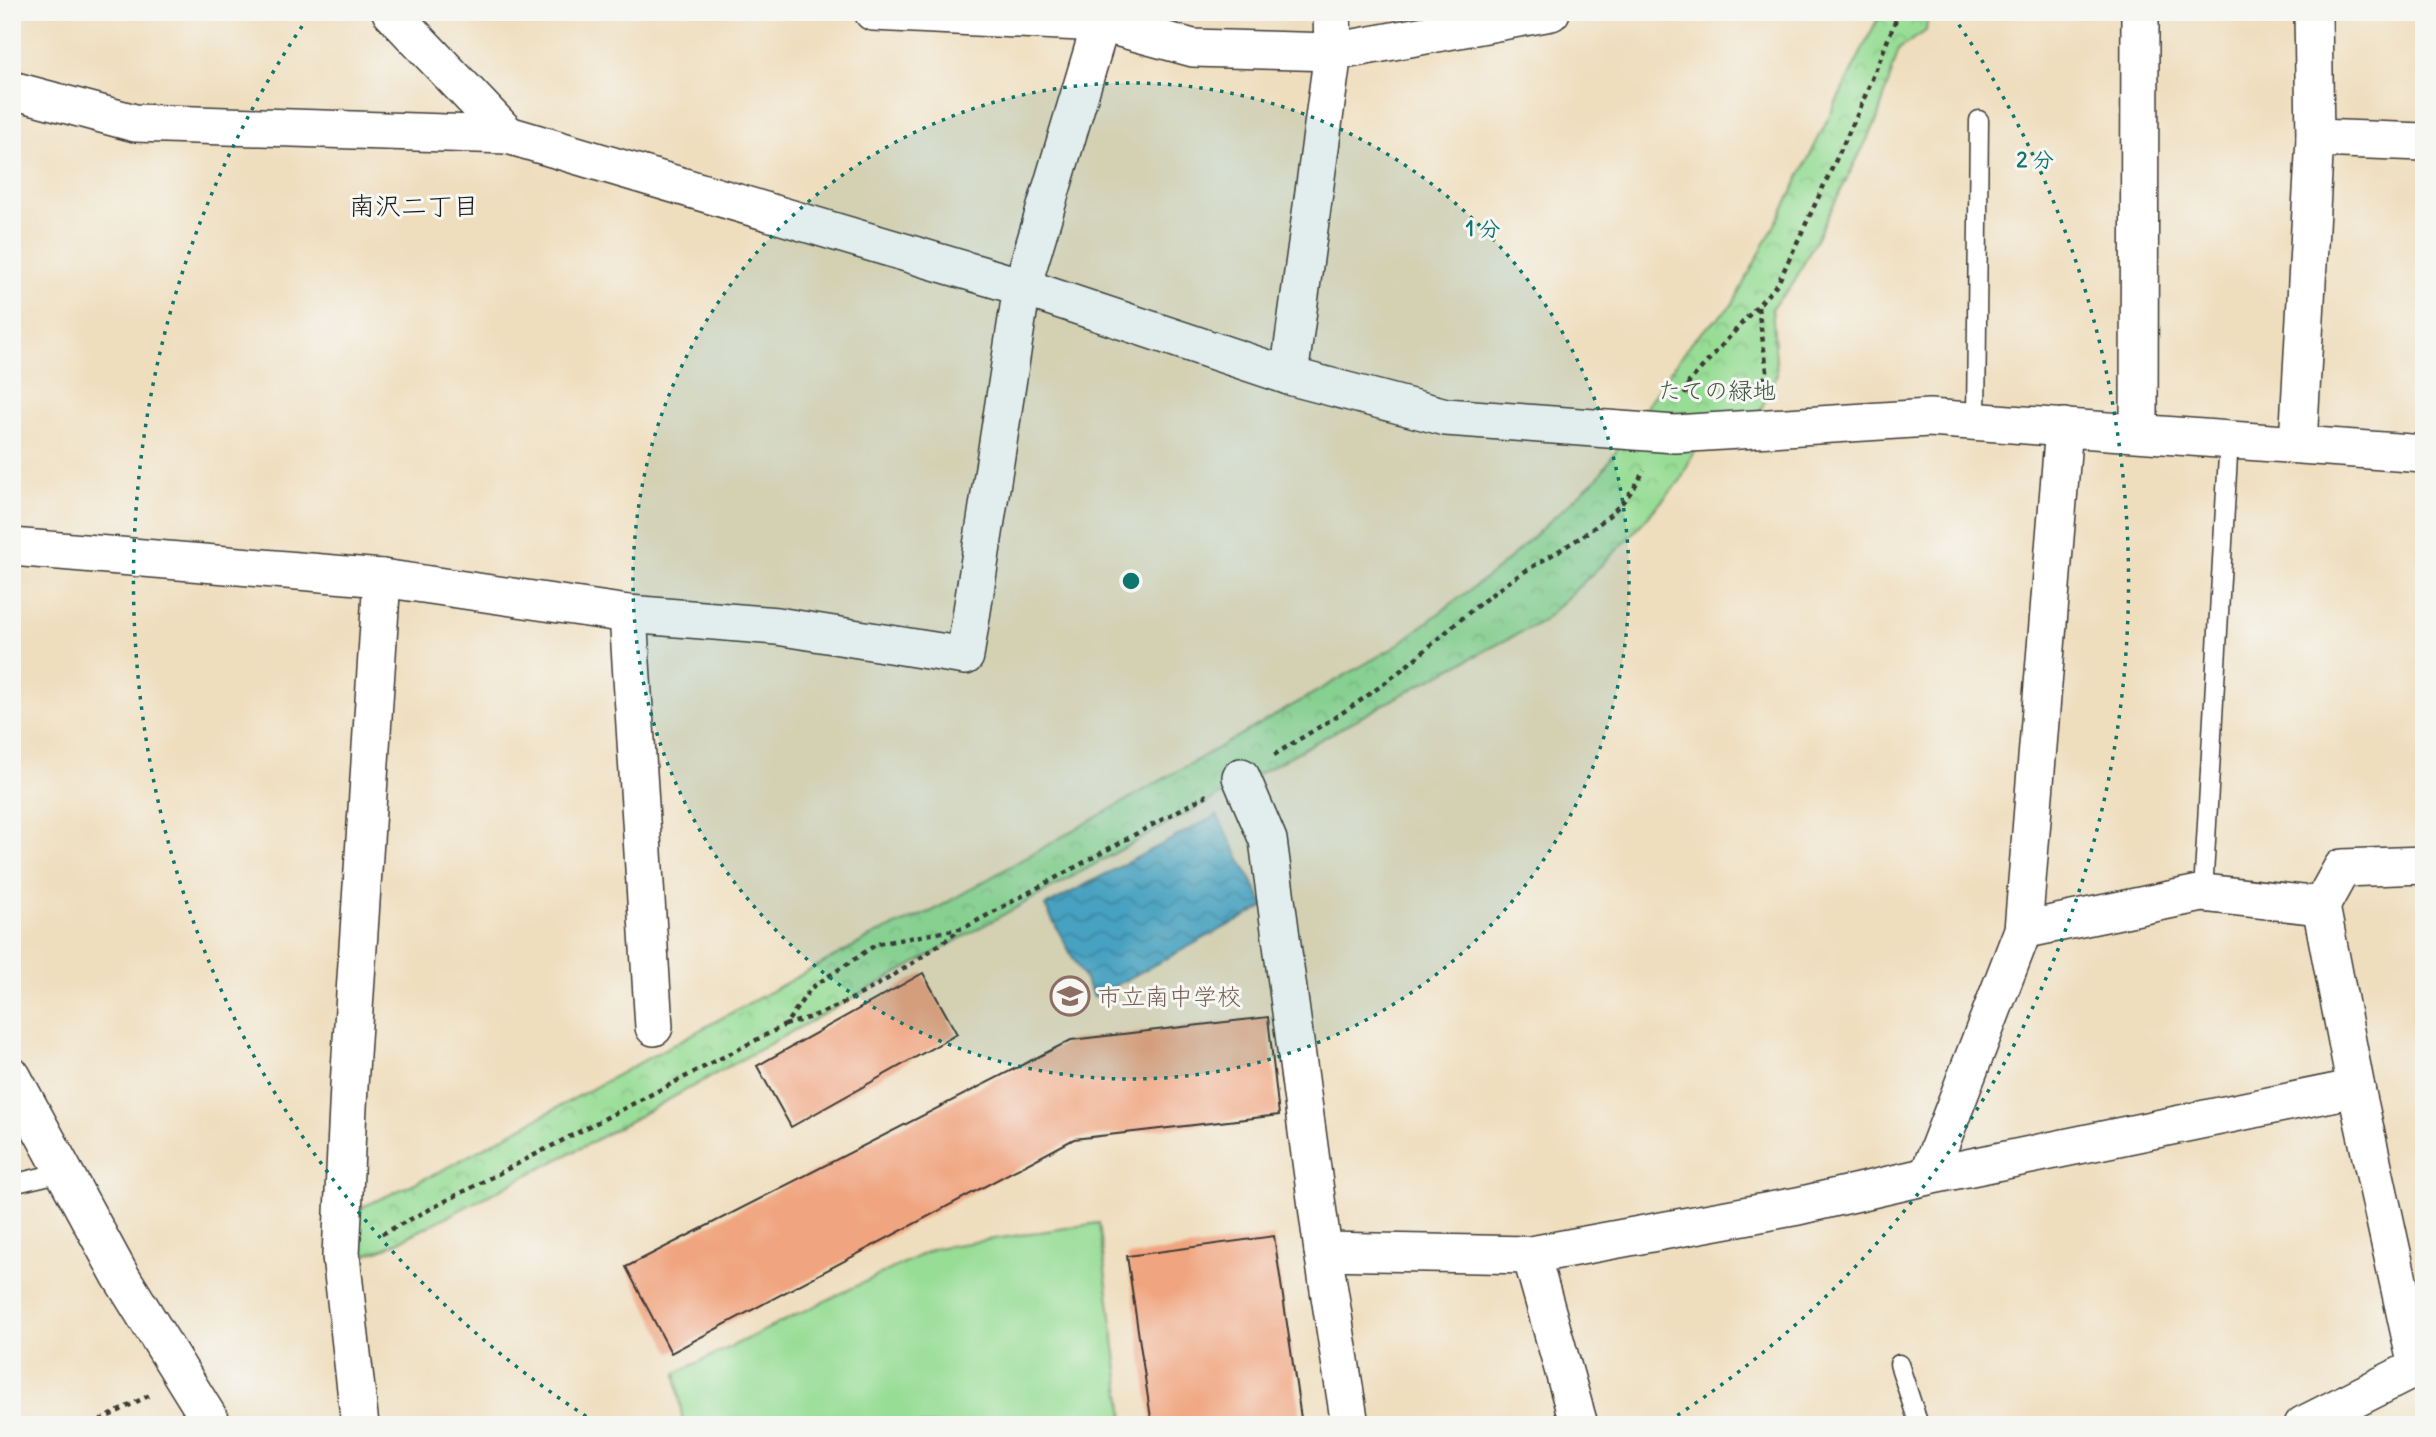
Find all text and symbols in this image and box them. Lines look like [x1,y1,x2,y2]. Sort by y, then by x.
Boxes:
text: 2 分 [2016,146,2054,173]
district label: 南沢二丁目 [349,189,479,222]
text: 1 分 [1466,215,1500,242]
park label: たての緑地 [1658,375,1776,405]
centre of rings [1119,569,1143,593]
school or university icon: 市立南中学校 [1049,975,1091,1017]
place label: 市立南中学校 [1097,981,1241,1011]

